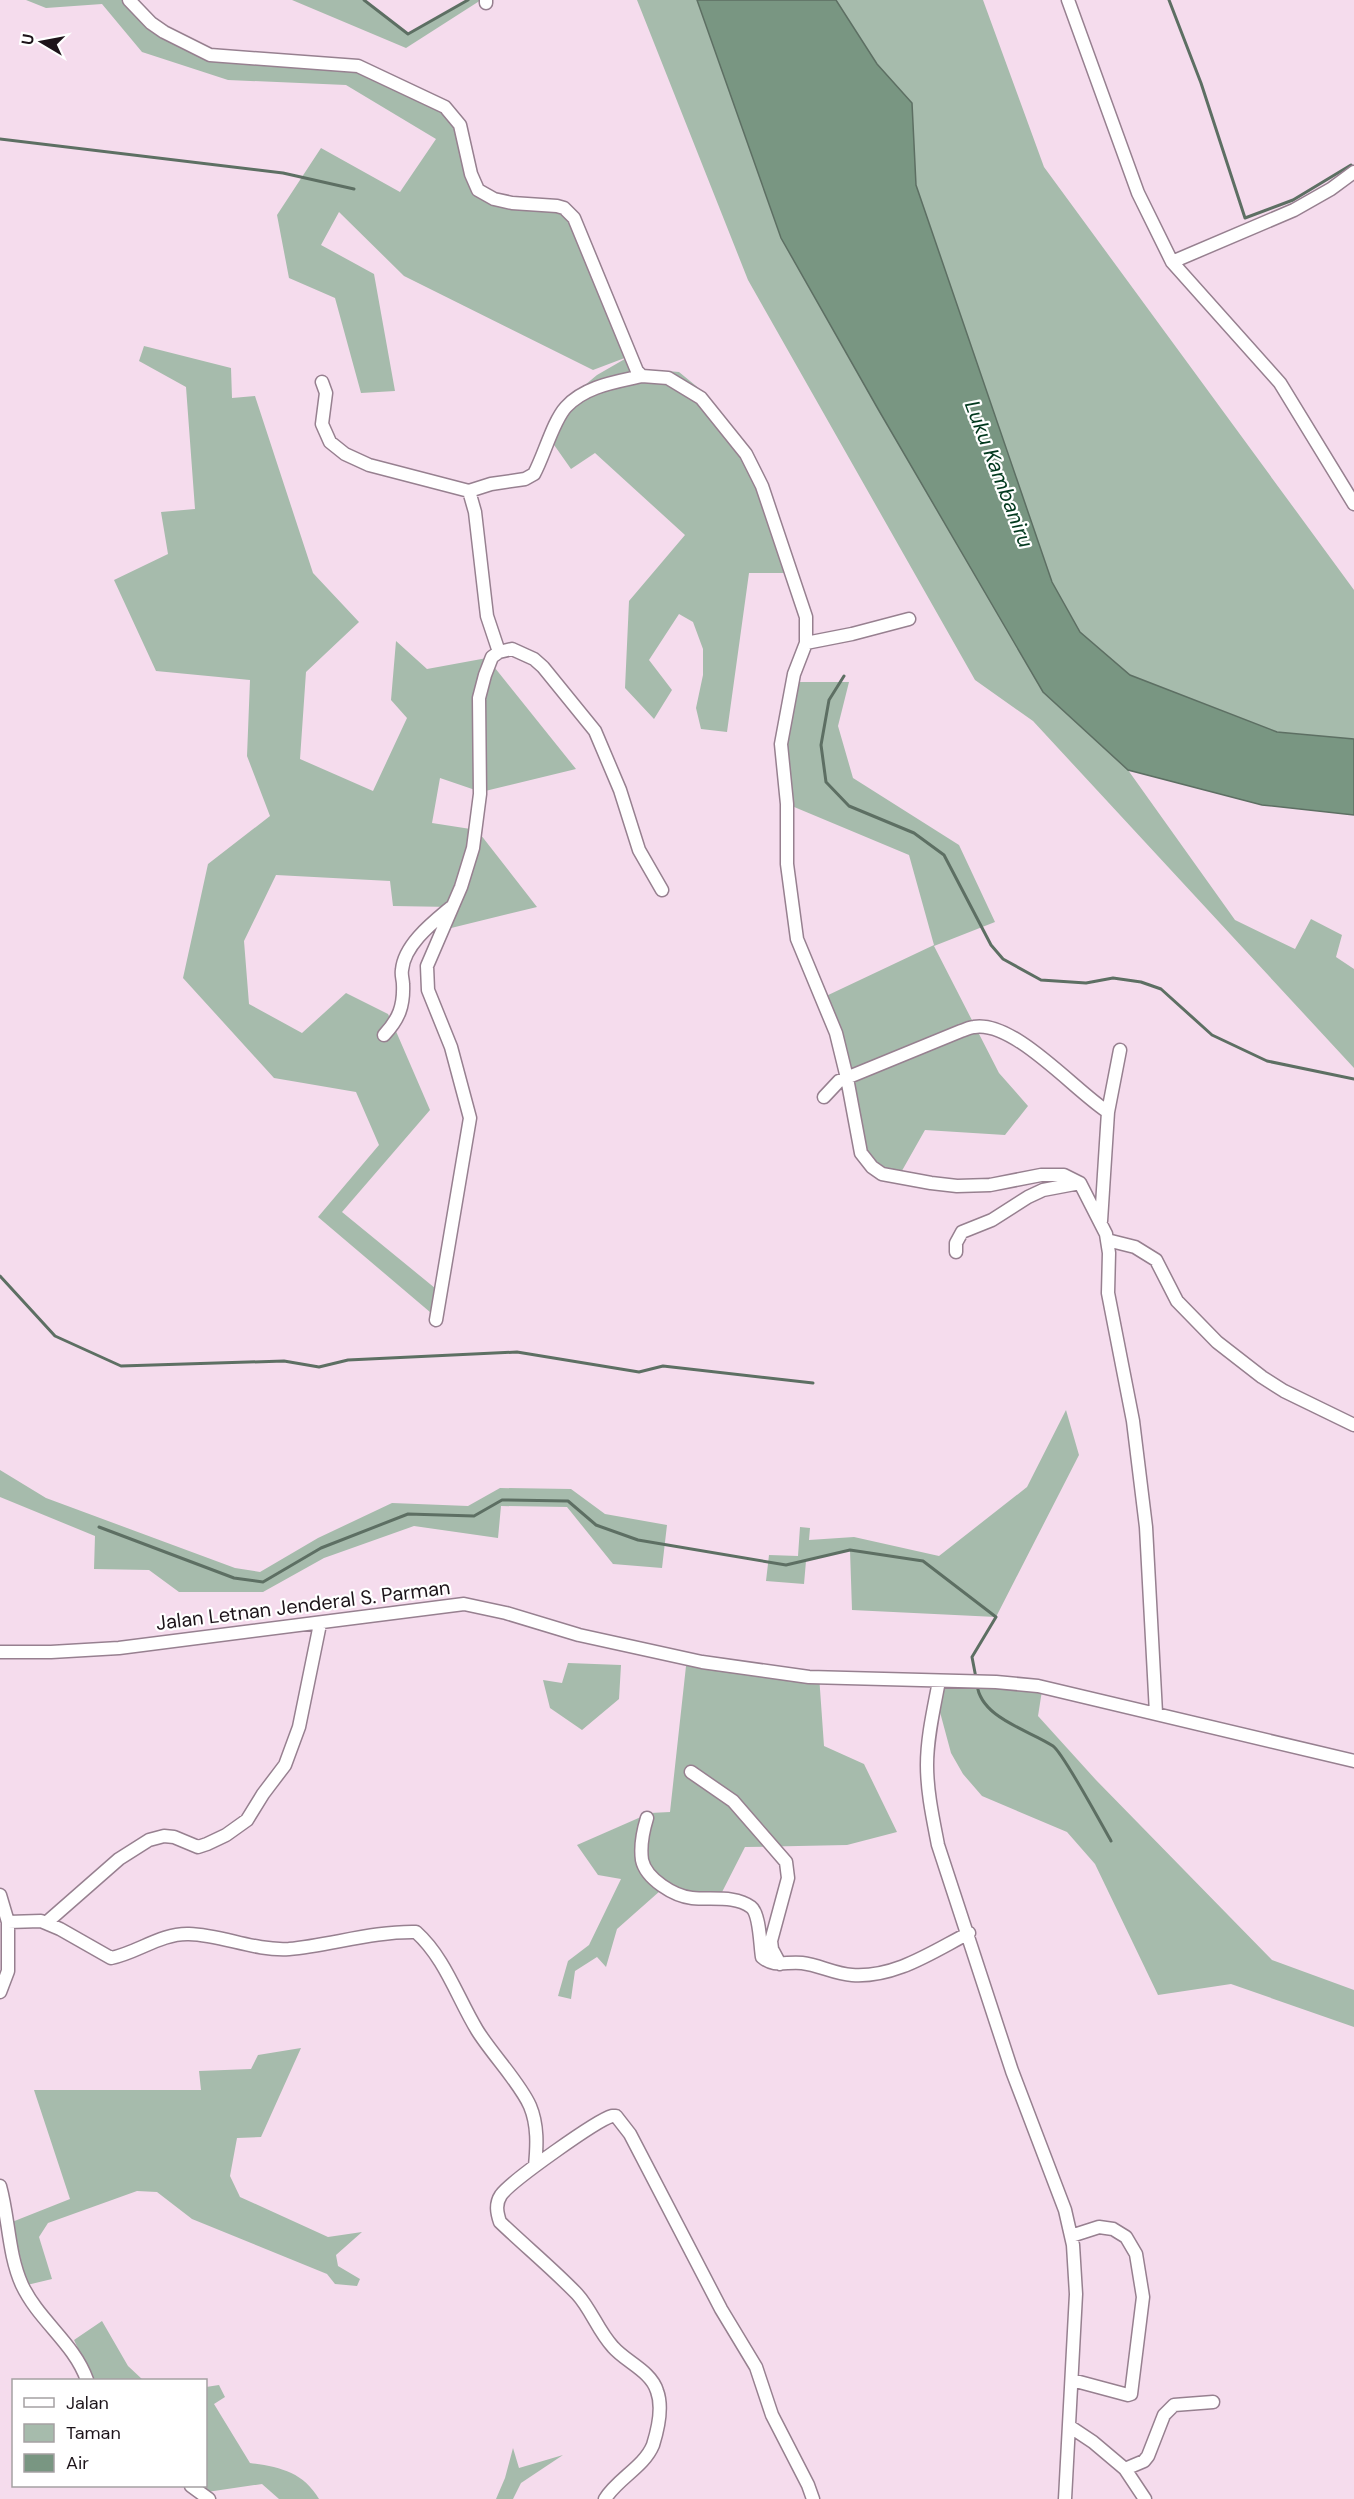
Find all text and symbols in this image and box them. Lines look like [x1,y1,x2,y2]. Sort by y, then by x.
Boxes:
north arrow [12,12,72,72]
text: U [16,32,39,47]
water label: Luku Kambaniru [958,396,1040,552]
street label: Jalan Letnan Jenderal S. Parman [154,1574,452,1636]
legend [12,2379,207,2487]
text: Jalan [66,2391,109,2415]
text: Taman [66,2421,121,2445]
text: Air [66,2451,89,2475]

